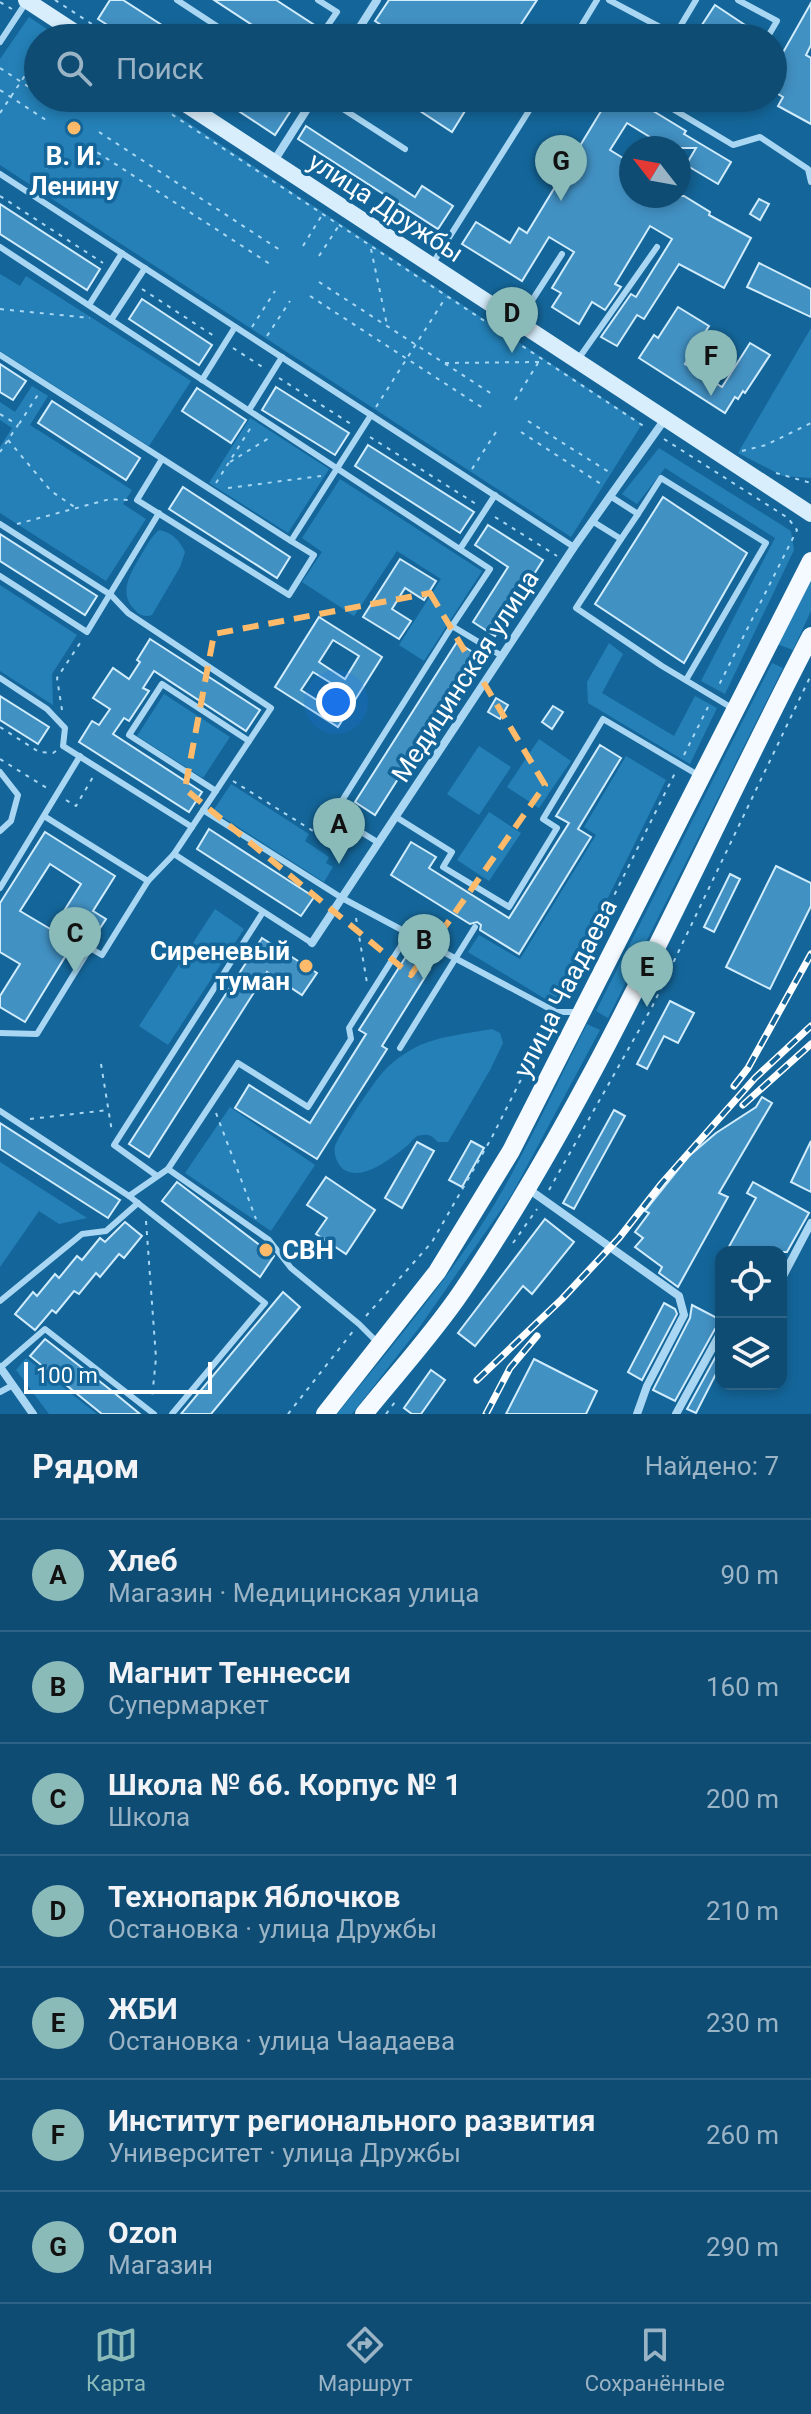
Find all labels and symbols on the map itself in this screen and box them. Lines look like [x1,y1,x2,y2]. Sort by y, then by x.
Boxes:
marker: В. И. Ленину [65,119,83,137]
pin: G [535,135,587,201]
north arrow [619,136,691,208]
place label: В. И. Ленину [29,141,120,201]
street label: улица Дружбы [303,146,469,268]
pin: D [486,287,538,353]
pin: F [685,330,737,396]
street label: Медицинская улица [385,564,545,788]
your location [316,682,356,722]
pin: A [313,798,365,864]
street label: улица Чаадаева [507,894,623,1082]
pin: C [49,907,101,973]
pin: B [398,914,450,980]
place label: Сиреневый туман [150,936,290,996]
pin: E [621,941,673,1007]
marker: Сиреневый туман [297,957,315,975]
place label: СВН [282,1235,334,1265]
marker: СВН [257,1241,275,1259]
scale bar [24,1358,212,1394]

